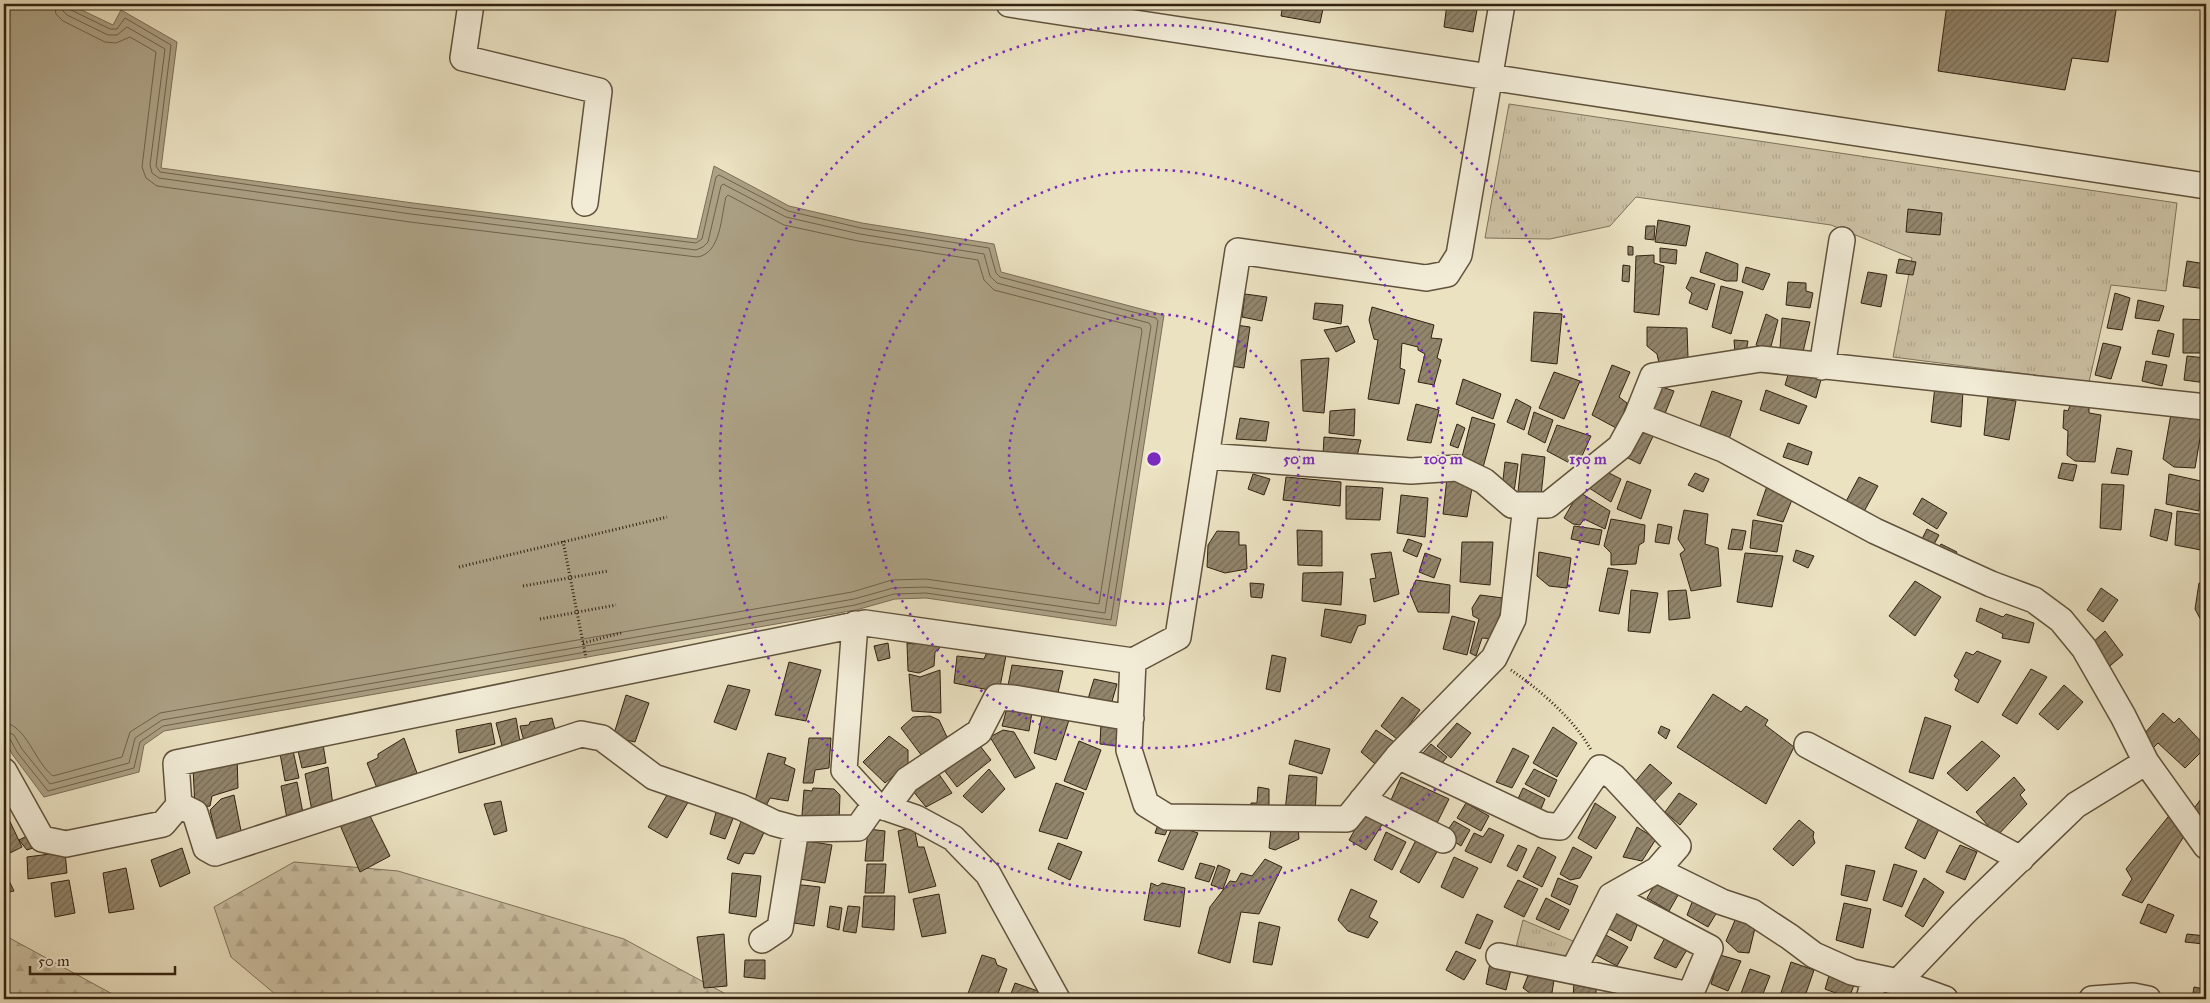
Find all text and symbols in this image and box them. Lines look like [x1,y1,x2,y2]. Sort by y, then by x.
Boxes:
centre of rings [1145,450,1163,468]
text: 50 m [1283,450,1315,468]
text: 100 m [1423,450,1463,468]
text: 150 m [1569,450,1607,468]
scale bar [30,943,175,975]
text: 50 m [38,952,70,970]

